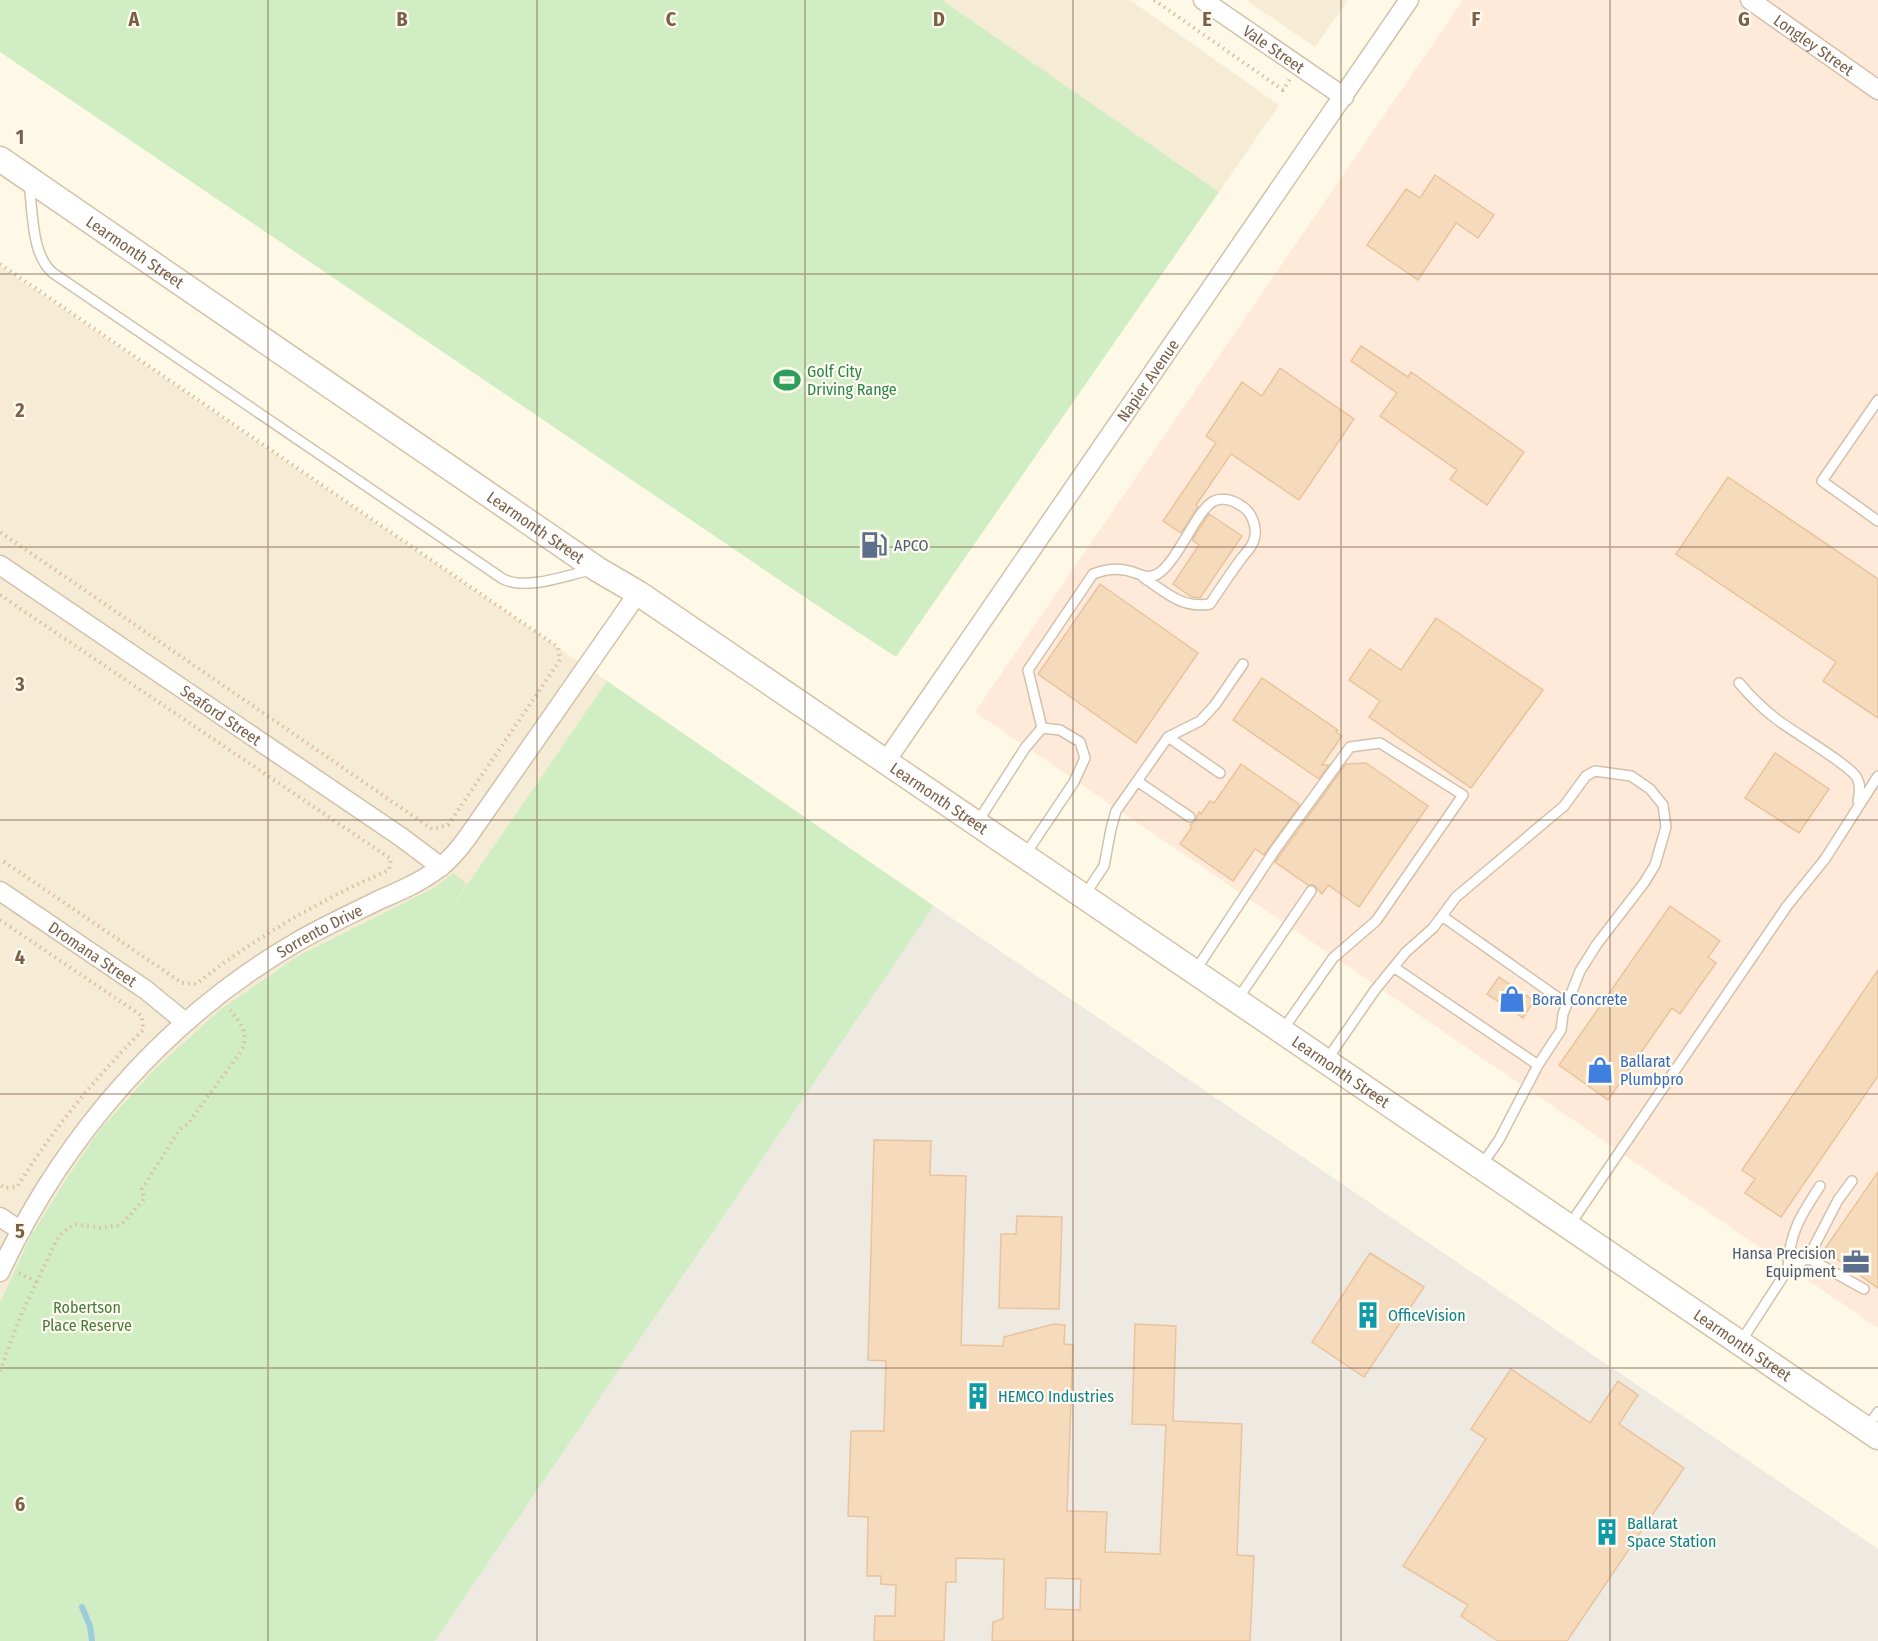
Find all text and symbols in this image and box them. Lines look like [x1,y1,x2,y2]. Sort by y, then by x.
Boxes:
text: A [128,7,141,31]
text: B [396,7,408,31]
text: C [666,7,677,31]
text: D [933,7,945,31]
text: E [1202,7,1212,31]
text: F [1472,7,1481,31]
text: G [1738,7,1750,31]
street label: Longley Street [1770,11,1858,80]
street label: Vale Street [1239,21,1309,77]
text: 1 [16,125,24,149]
street label: Learmonth Street [83,212,188,293]
street label: Napier Avenue [1113,336,1183,425]
place label: Golf City Driving Range [807,362,897,399]
sports icon: Golf City Driving Range [772,365,802,395]
text: 2 [14,398,25,422]
street label: Learmonth Street [483,487,588,568]
fuel station icon: APCO [859,530,889,560]
place label: APCO [894,536,929,555]
text: 3 [14,672,25,696]
street label: Seaford Street [177,681,265,750]
street label: Learmonth Street [886,758,992,839]
street label: Sorrento Drive [273,901,366,962]
street label: Dromana Street [45,918,141,991]
text: 4 [15,945,25,969]
shop icon: Boral Concrete [1497,984,1527,1014]
place label: Boral Concrete [1532,990,1627,1009]
street label: Learmonth Street [1288,1032,1394,1112]
place label: Ballarat Plumbpro [1620,1052,1684,1089]
shop icon: Ballarat Plumbpro [1585,1055,1615,1085]
text: 5 [15,1219,25,1243]
place label: Hansa Precision Equipment [1732,1244,1837,1281]
office icon: Hansa Precision Equipment [1841,1247,1871,1277]
park label: Robertson Place Reserve [42,1298,132,1335]
building icon: OfficeVision [1353,1300,1383,1330]
street label: Learmonth Street [1690,1305,1795,1386]
place label: OfficeVision [1388,1306,1466,1325]
building icon: HEMCO Industries [963,1381,993,1411]
place label: HEMCO Industries [998,1387,1114,1406]
text: 6 [15,1492,25,1516]
place label: Ballarat Space Station [1627,1514,1716,1551]
building icon: Ballarat Space Station [1592,1517,1622,1547]

